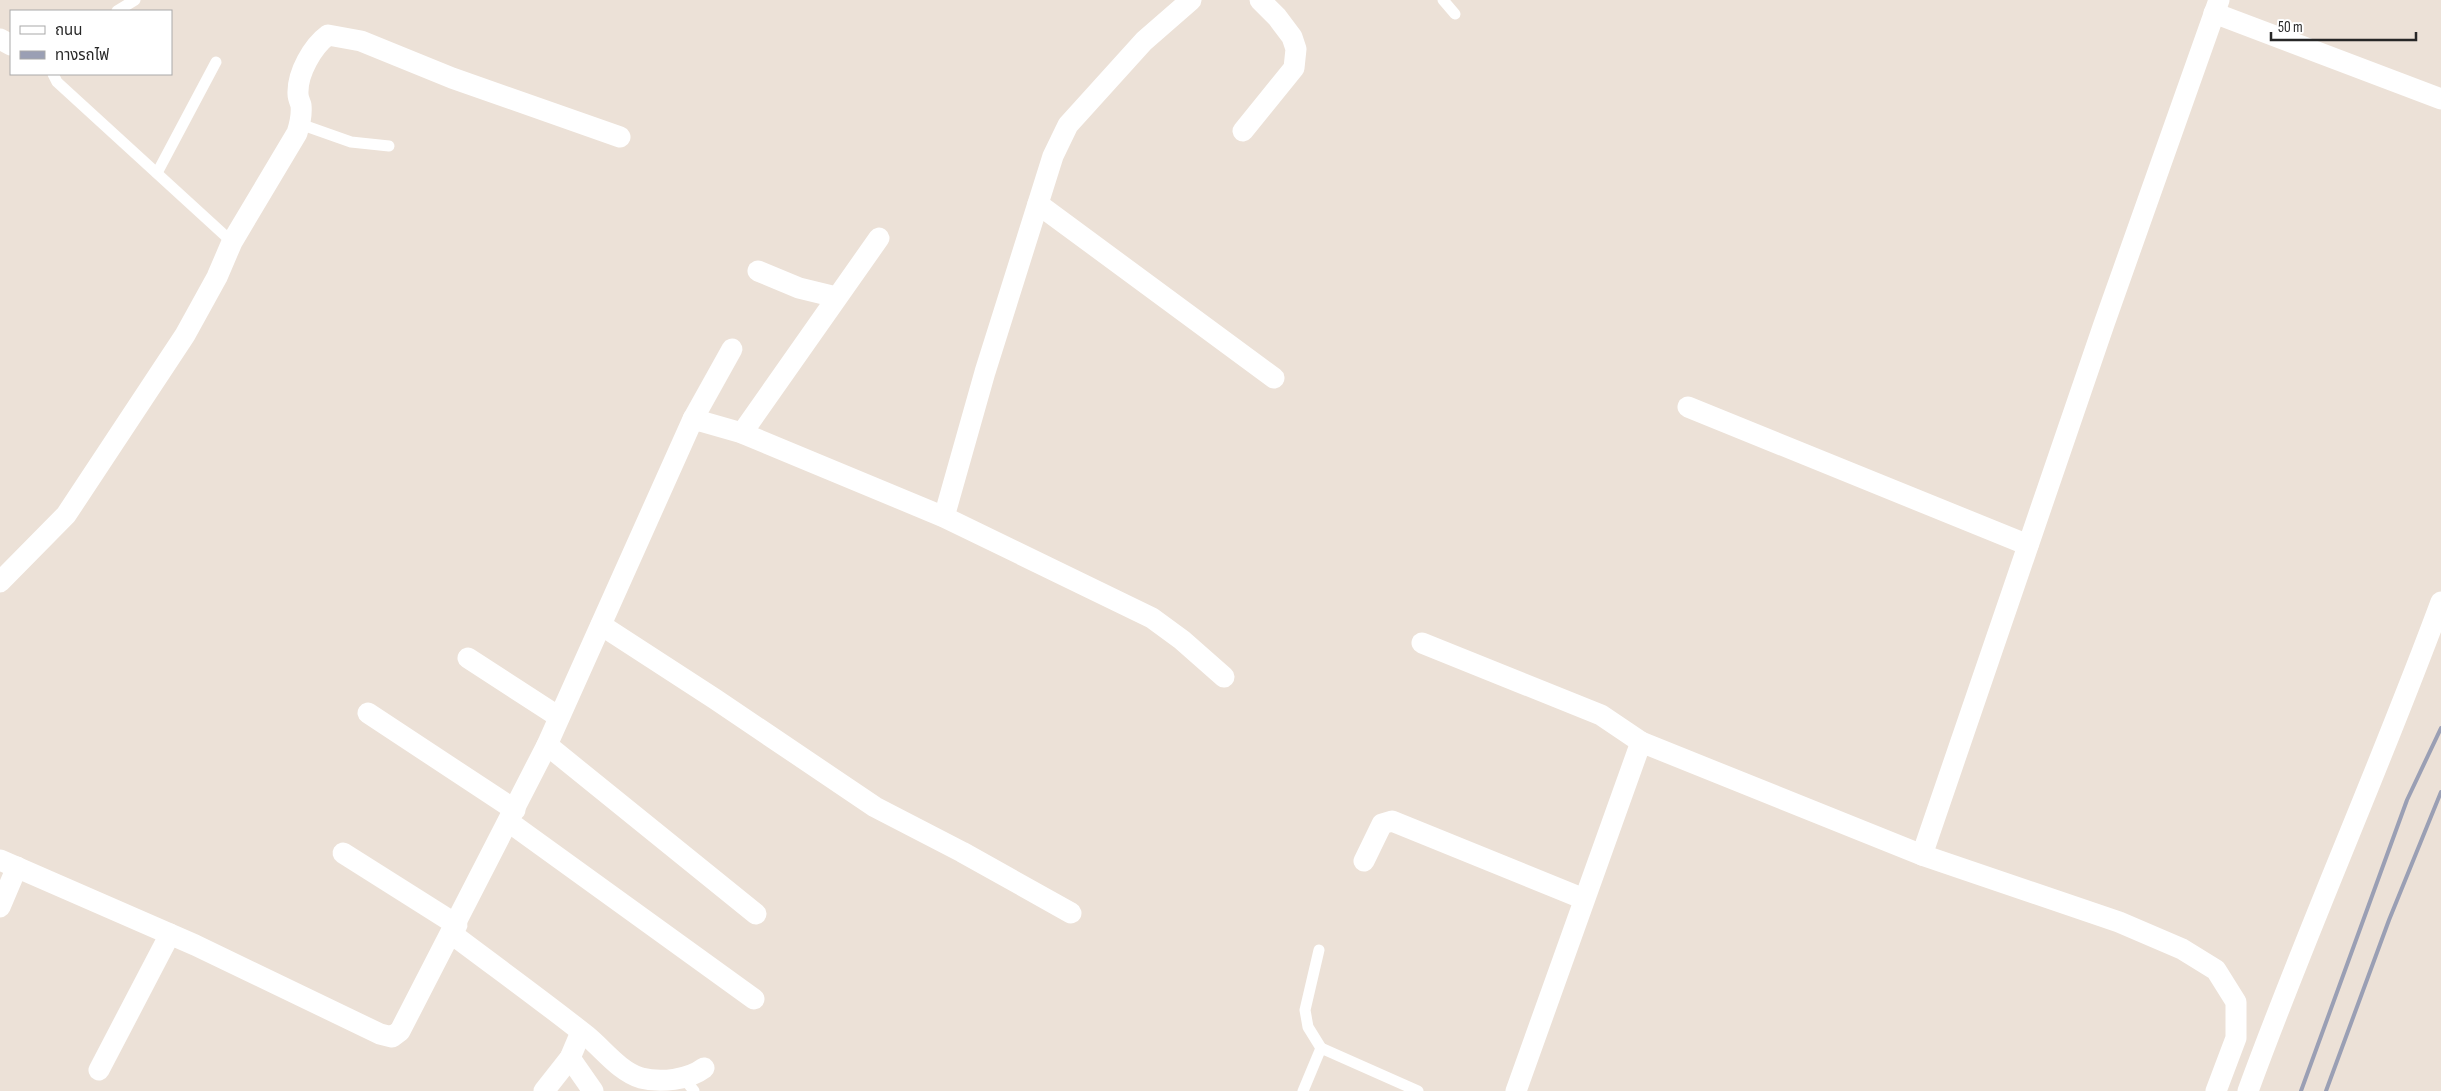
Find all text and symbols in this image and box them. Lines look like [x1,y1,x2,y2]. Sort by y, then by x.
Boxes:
legend [10,10,172,75]
scale bar [2271,10,2416,42]
text: 50 m [2278,18,2303,37]
text: ถนน [55,21,82,40]
text: ทางรถไฟ [55,46,109,65]

